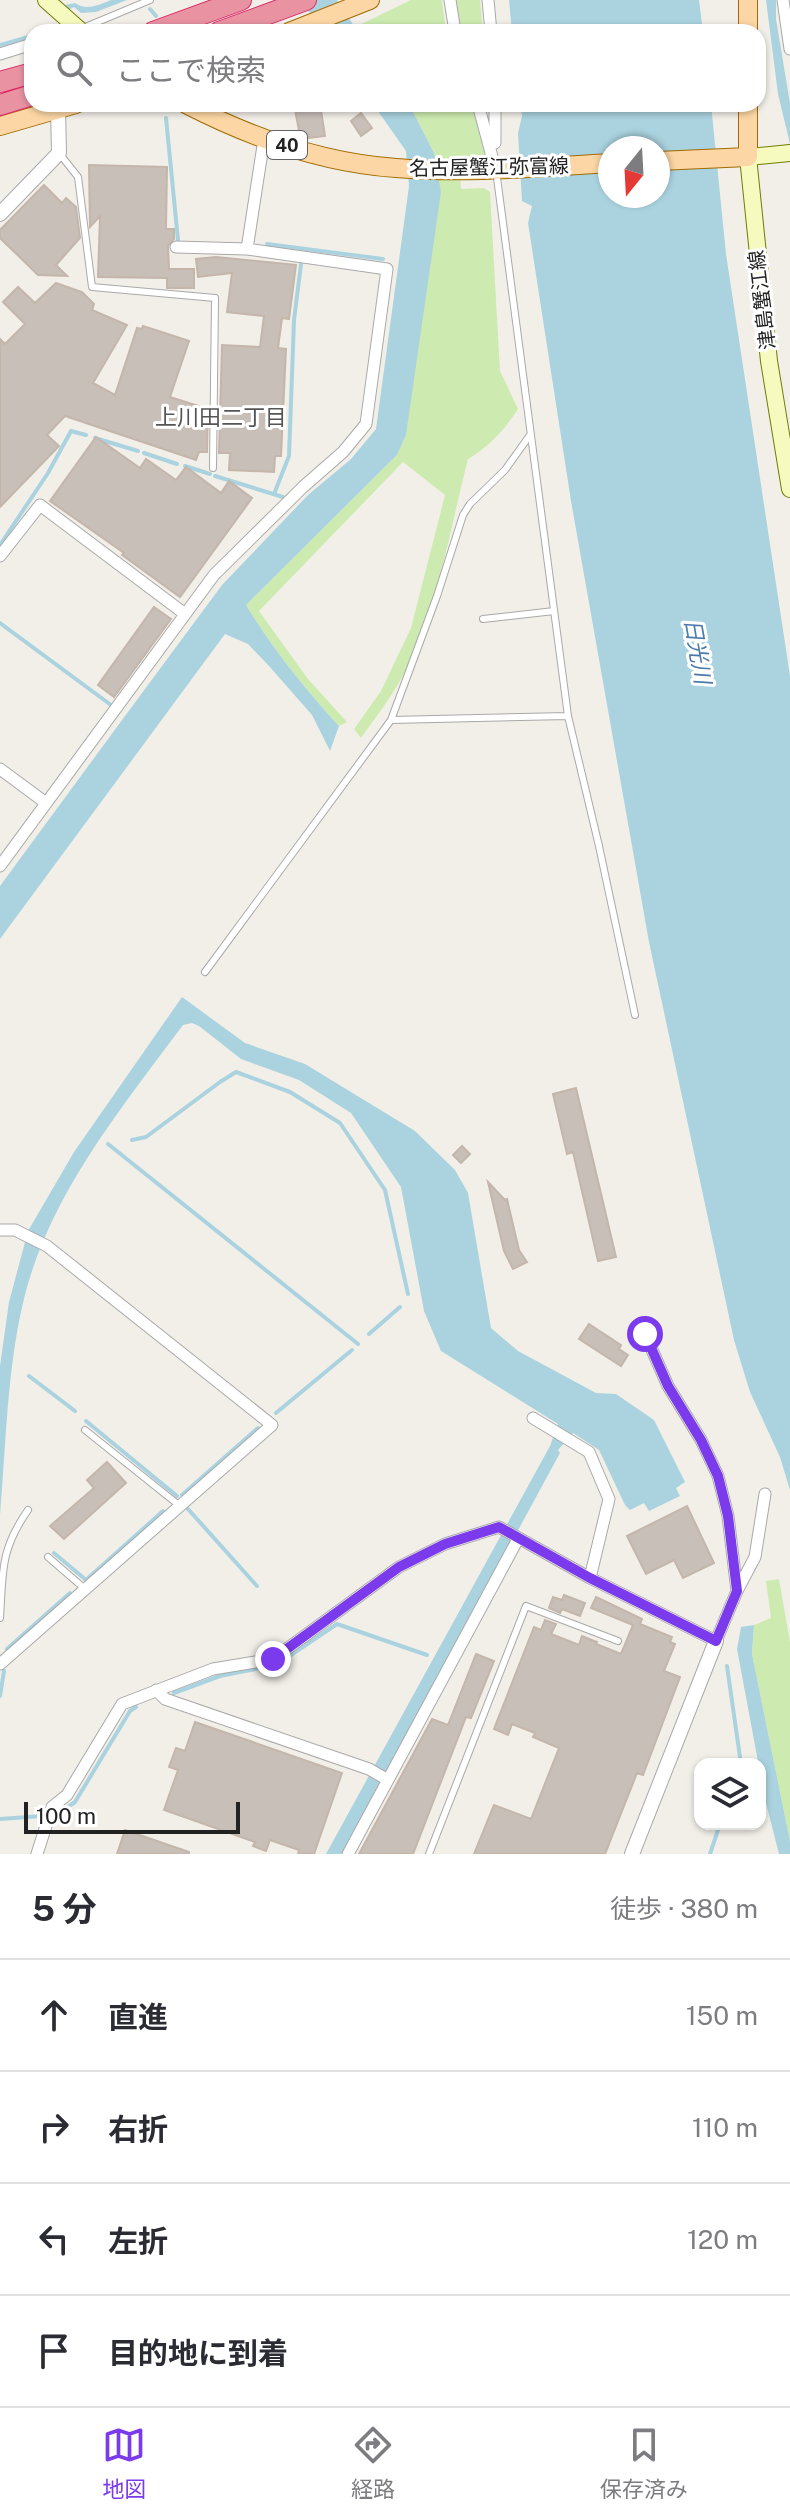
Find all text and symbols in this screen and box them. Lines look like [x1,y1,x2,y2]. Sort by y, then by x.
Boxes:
search box [24,24,766,112]
icon: search [52,46,96,90]
text: ここで検索 [116,52,266,88]
road number: 40 [267,131,307,159]
north arrow [598,136,670,208]
street label: 名古屋蟹江弥富線 [409,154,569,180]
street label: 津島蟹江線 [744,249,780,351]
district label: 上川田二丁目 [155,404,287,430]
water label: 日光川 [679,616,717,688]
route start [627,1316,663,1352]
route end [255,1641,291,1677]
map controls [694,1758,766,1830]
button: layers [694,1758,766,1830]
scale bar [24,1798,240,1834]
text: 100 m [36,1803,96,1829]
text: 5 分 [32,1889,97,1929]
text: 徒歩 · 380 m [610,1893,758,1924]
icon: ahead [32,1993,76,2037]
text: 直進 [108,1999,168,2035]
text: 150 m [686,2000,758,2031]
icon: right [32,2105,76,2149]
text: 右折 [108,2111,168,2147]
text: 110 m [692,2112,758,2143]
icon: left [32,2217,76,2261]
text: 左折 [108,2223,168,2259]
text: 120 m [687,2224,758,2255]
icon: arrive [32,2329,76,2373]
text: 目的地に到着 [108,2335,288,2371]
tab: 地図 [102,2423,146,2503]
tab: 経路 [351,2423,395,2503]
tab: 保存済み [600,2423,688,2503]

